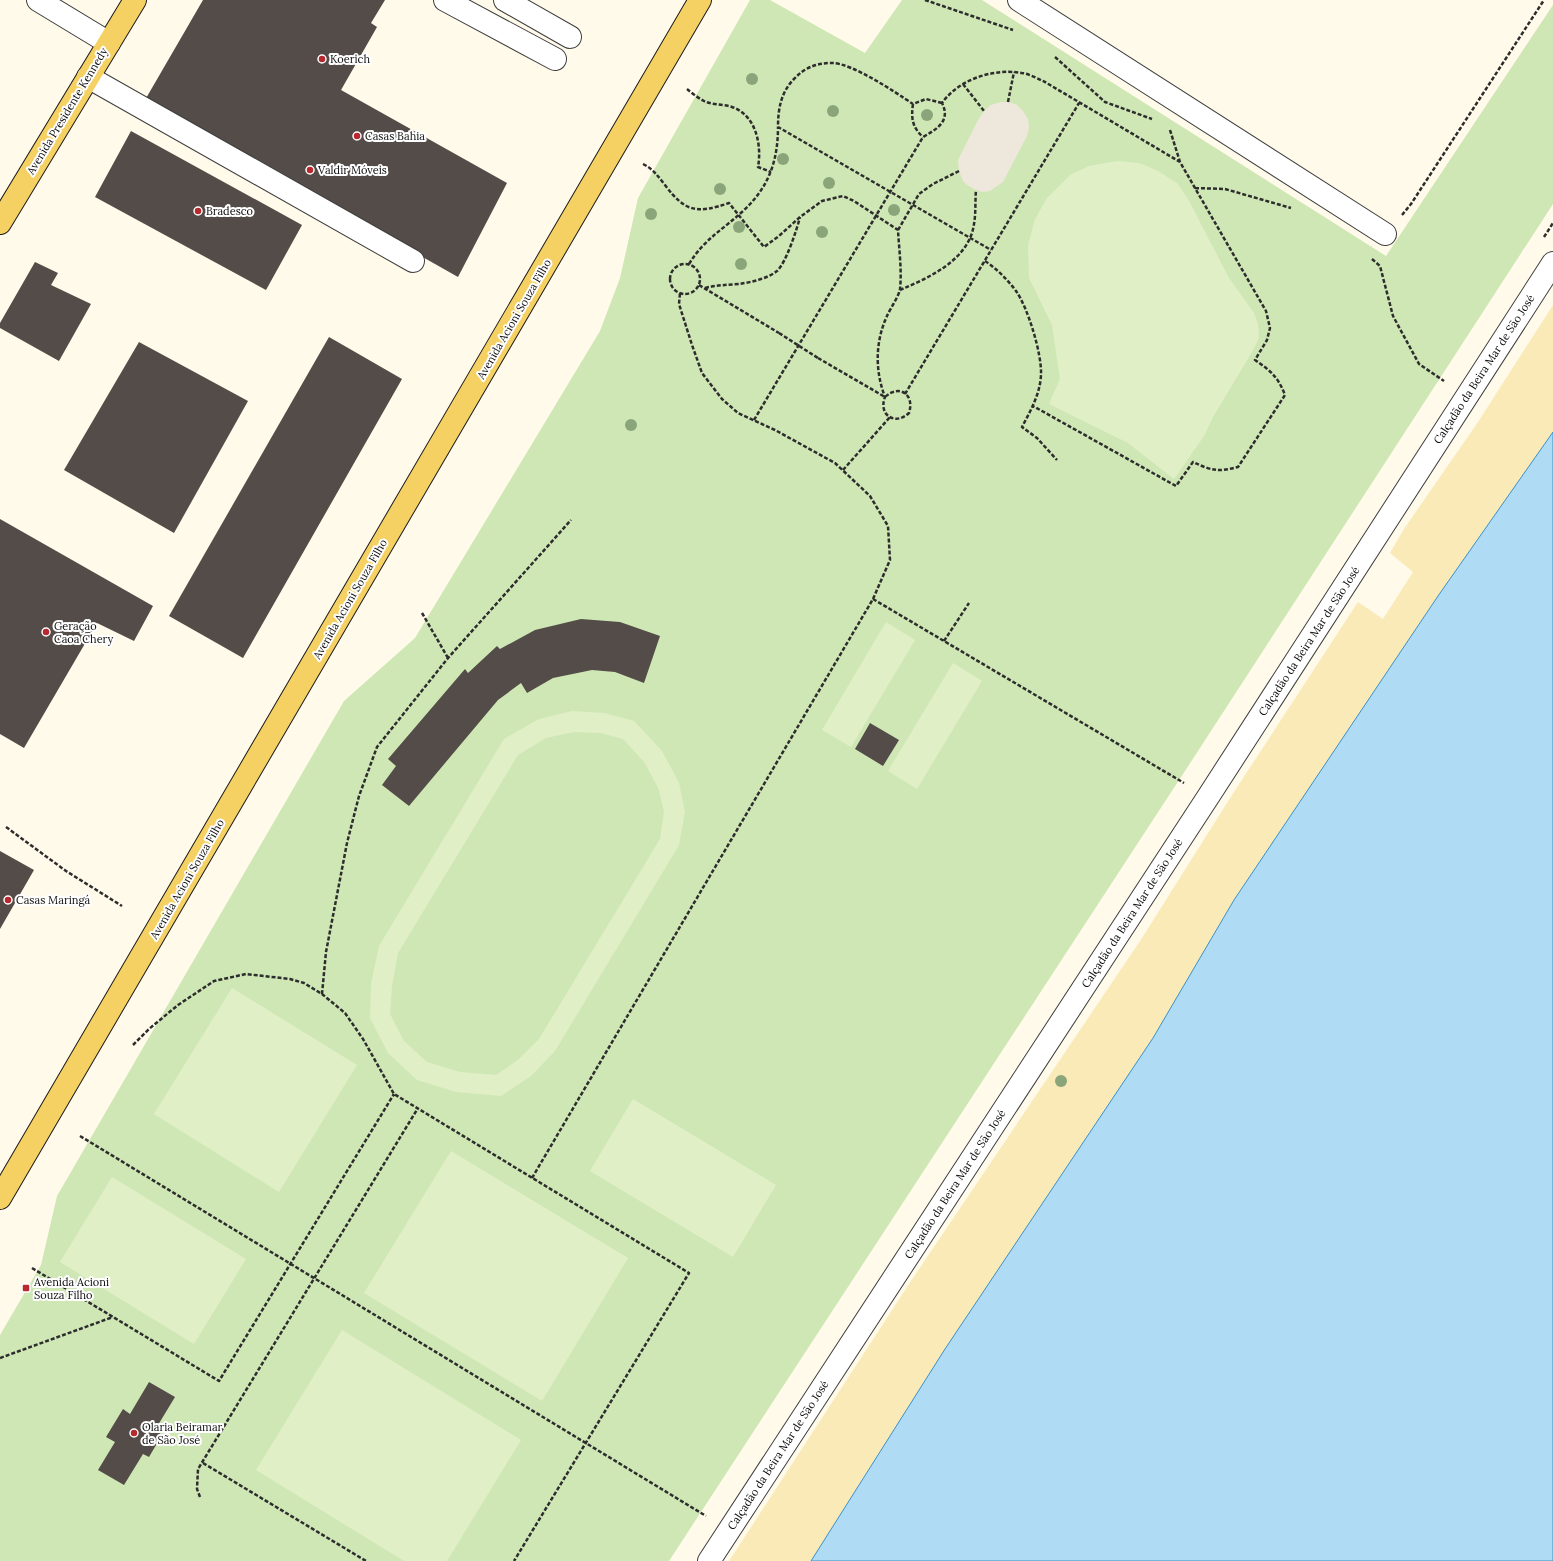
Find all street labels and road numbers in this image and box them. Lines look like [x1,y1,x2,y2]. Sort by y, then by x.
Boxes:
street label: Avenida Presidente Kennedy [23,45,111,178]
street label: Avenida Acioni Souza Filho [473,256,554,382]
street label: Calçadão da Beira Mar de São José [1430,292,1538,446]
street label: Avenida Acioni Souza Filho [309,536,390,662]
street label: Calçadão da Beira Mar de São José [1255,564,1363,718]
street label: Avenida Acioni Souza Filho [146,816,227,942]
street label: Calçadão da Beira Mar de São José [1078,836,1186,990]
street label: Calçadão da Beira Mar de São José [901,1107,1009,1261]
street label: Calçadão da Beira Mar de São José [724,1378,832,1532]

